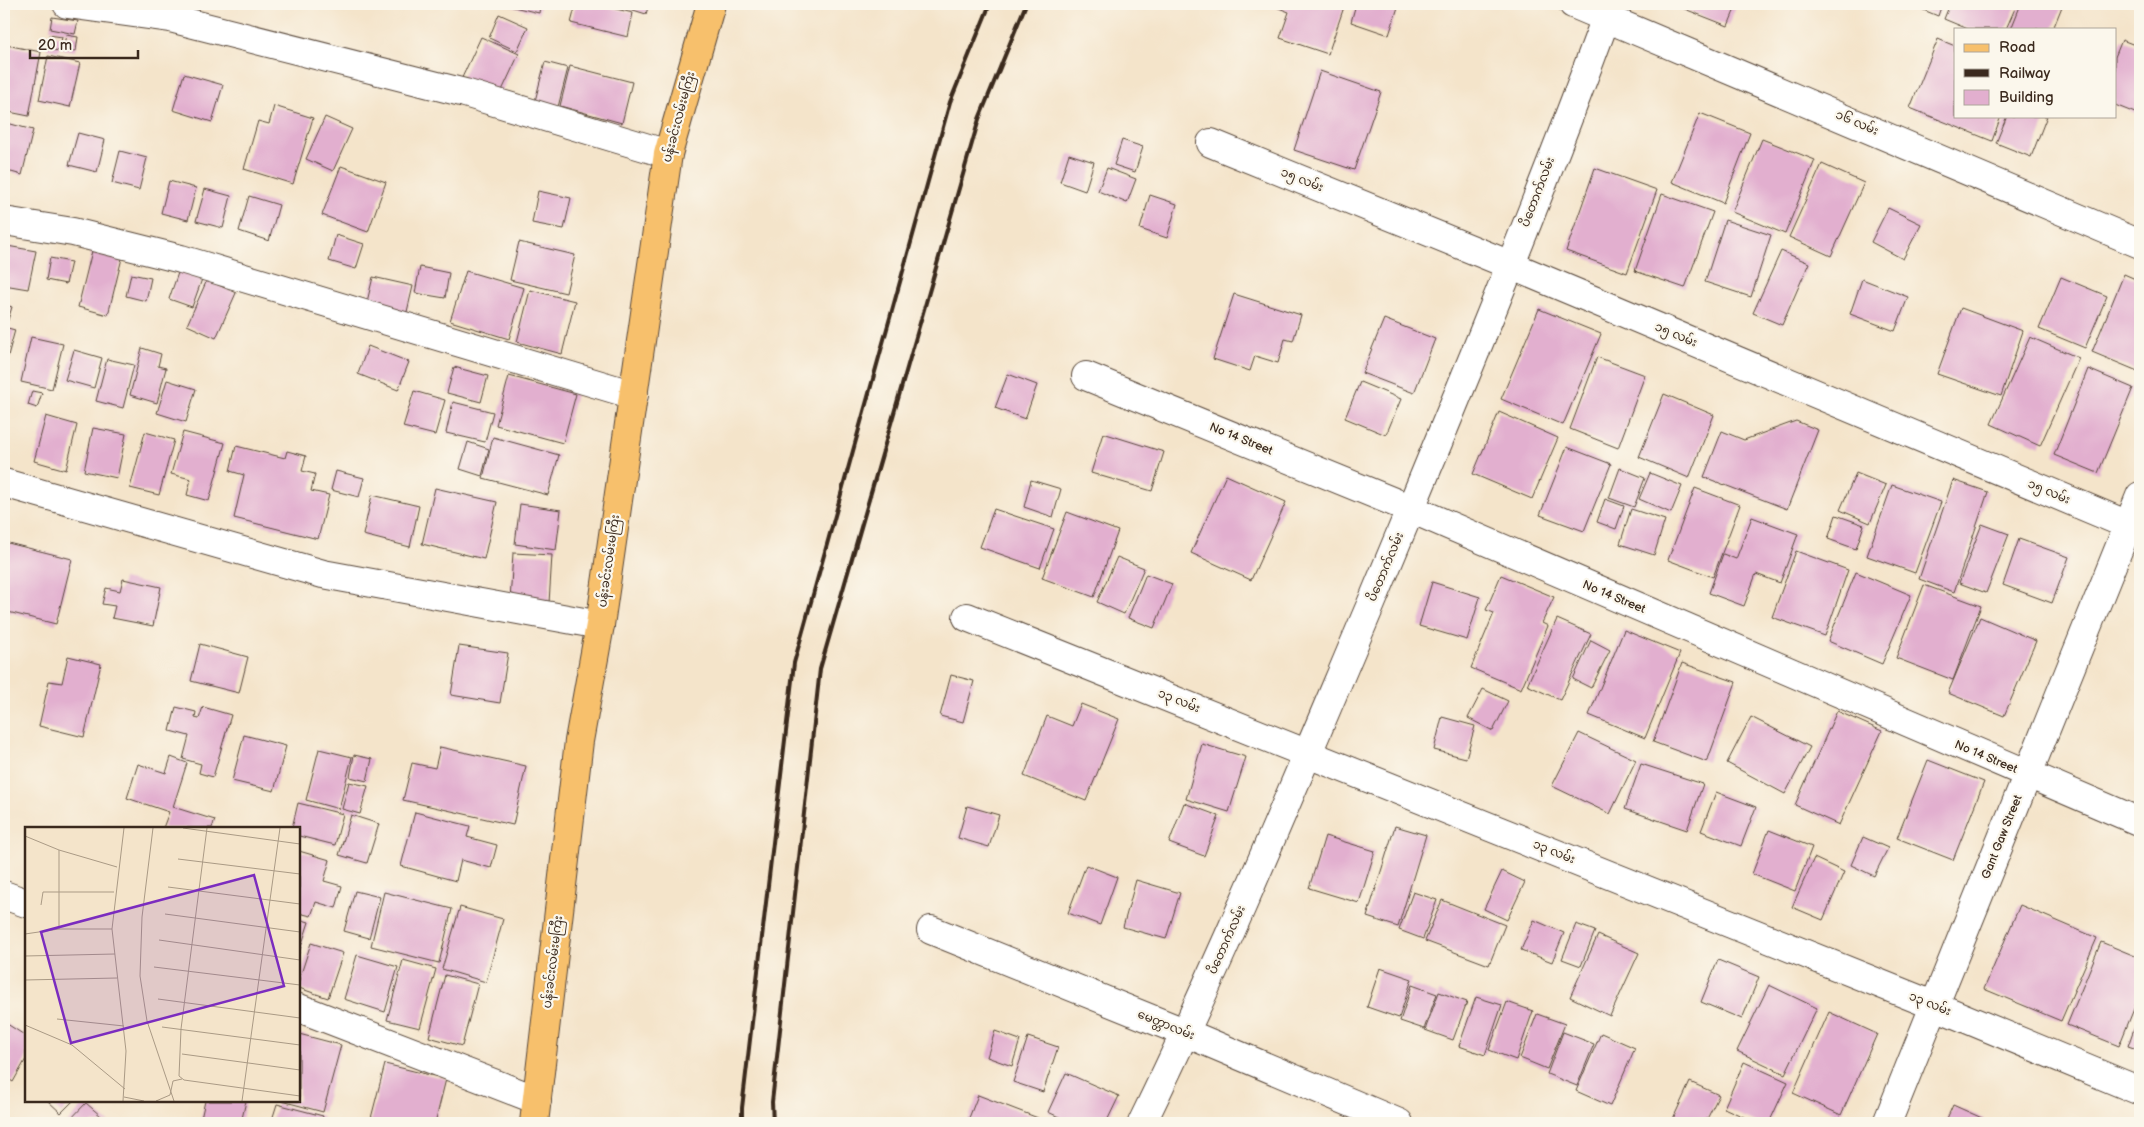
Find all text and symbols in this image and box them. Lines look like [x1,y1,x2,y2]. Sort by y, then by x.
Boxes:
scale bar [30,28,138,60]
legend [1954,28,2116,118]
text: 20 m [38,36,72,55]
text: Road [1999,38,2035,57]
text: Railway [1999,64,2050,83]
street label: ပန်းခင်းလမ်းမကြီး [658,69,700,165]
text: Building [1999,88,2054,107]
street label: ၁၆ လမ်း [1833,105,1881,139]
street label: ပိတောက်လမ်း [1516,154,1558,229]
street label: ၁၅ လမ်း [1278,163,1326,197]
street label: ၁၅ လမ်း [1652,318,1700,352]
street label: No 14 Street [1207,419,1275,459]
street label: ၁၅ လမ်း [2025,475,2073,509]
street label: ပန်းခင်းလမ်းမကြီး [593,513,625,609]
street label: ပိတောက်လမ်း [1363,529,1407,604]
street label: No 14 Street [1580,577,1648,617]
street label: ၁၃ လမ်း [1155,684,1203,718]
street label: No 14 Street [1952,737,2020,777]
street label: Gant Gaw Street [1978,793,2026,881]
inset map [25,827,300,1102]
street label: ၁၃ လမ်း [1530,835,1578,869]
street label: ပိတောက်လမ်း [1203,902,1249,977]
street label: ပန်းခင်းလမ်းမကြီး [538,914,568,1010]
street label: ၁၃ လမ်း [1906,987,1954,1021]
street label: မေတ္တာလမ်း [1135,1005,1197,1045]

